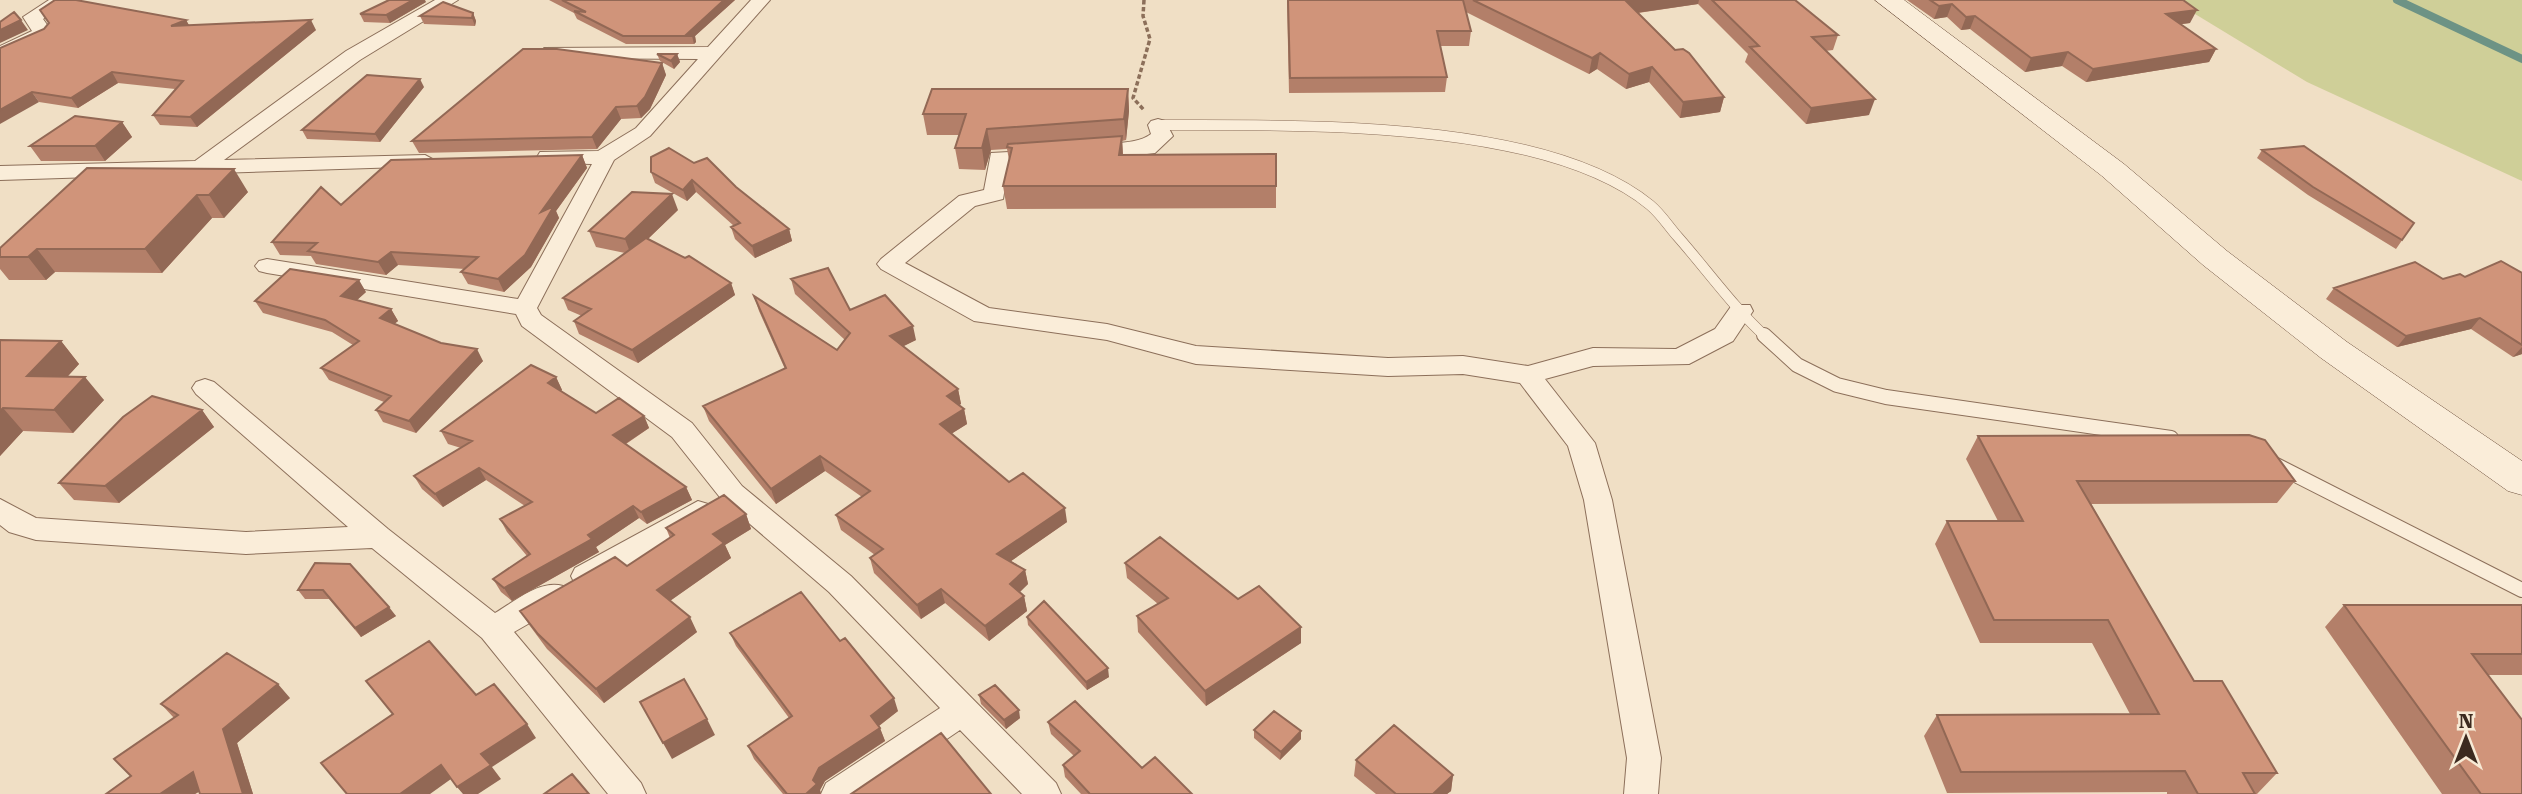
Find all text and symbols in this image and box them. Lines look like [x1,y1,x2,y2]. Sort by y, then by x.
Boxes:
north arrow [2431,703,2501,773]
text: N [2459,710,2474,733]

